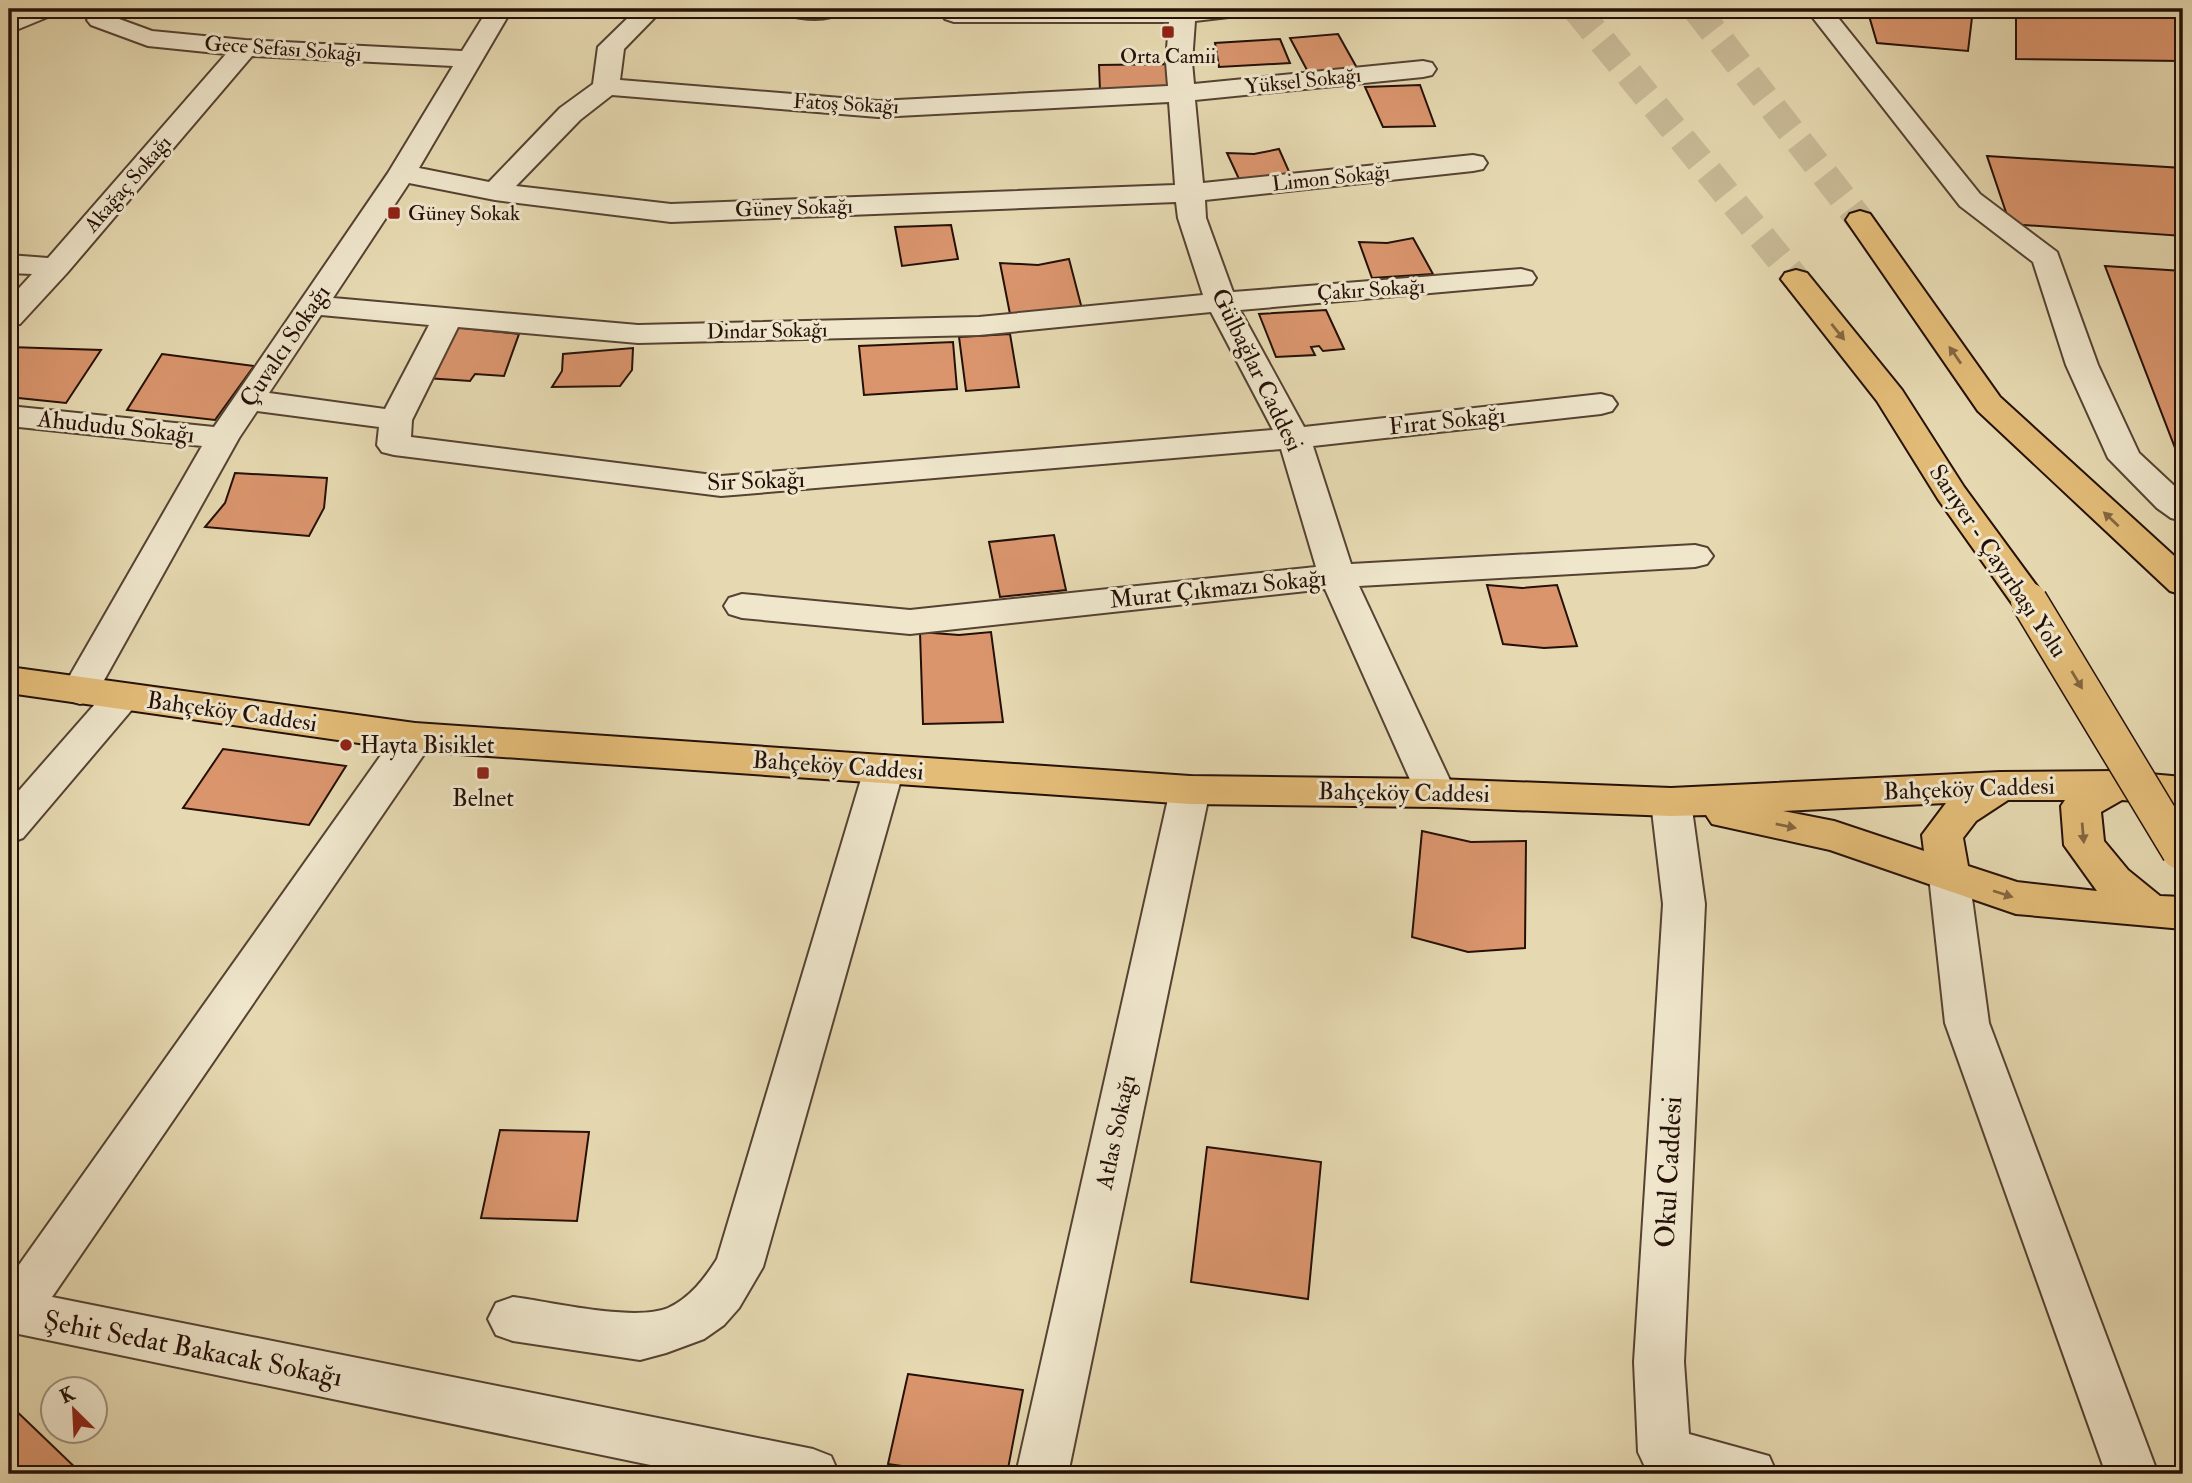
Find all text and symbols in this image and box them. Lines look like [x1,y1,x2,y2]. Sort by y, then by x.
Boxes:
marker: Orta Camii [1160,24,1176,40]
street label: Gece Sefası Sokağı [204,30,363,68]
place label: Orta Camii [1120,43,1216,70]
street label: Yüksel Sokağı [1243,61,1363,101]
street label: Fatoş Sokağı [792,88,900,120]
street label: Akağaç Sokağı [78,130,178,239]
street label: Limon Sokağı [1271,158,1392,198]
street label: Güney Sokağı [735,192,854,224]
place label: Güney Sokak [408,200,520,227]
marker: Güney Sokak [386,205,402,221]
street label: Çakır Sokağı [1316,273,1426,307]
street label: Çuvalcı Sokağı [233,279,337,413]
street label: Gülbağlar Caddesi [1204,283,1310,457]
street label: Dindar Sokağı [706,316,828,346]
one-way arrow [1831,323,1846,341]
one-way arrow [1948,346,1962,364]
street label: Fırat Sokağı [1387,399,1507,443]
street label: Ahududu Sokağı [35,403,196,451]
street label: Sarıyer - Çayırbaşı Yolu [1922,458,2074,664]
street label: Sır Sokağı [707,464,805,498]
one-way arrow [2103,511,2120,527]
street label: Murat Çıkmazı Sokağı [1108,562,1328,616]
one-way arrow [2071,671,2083,690]
street label: Bahçeköy Caddesi [145,685,319,739]
place label: Hayta Bisiklet [360,730,495,761]
marker: Hayta Bisiklet [338,737,354,753]
street label: Bahçeköy Caddesi [751,745,925,787]
marker: Belnet [475,765,491,781]
street label: Bahçeköy Caddesi [1883,771,2055,807]
street label: Bahçeköy Caddesi [1318,776,1490,810]
place label: Belnet [452,783,514,814]
one-way arrow [1775,820,1797,831]
one-way arrow [2078,822,2089,844]
one-way arrow [1992,889,2013,899]
street label: Atlas Sokağı [1089,1072,1143,1193]
street label: Okul Caddesi [1648,1095,1690,1249]
street label: Şehit Sedat Bakacak Sokağı [41,1303,345,1395]
north arrow [38,1374,108,1444]
text: K [57,1381,79,1409]

